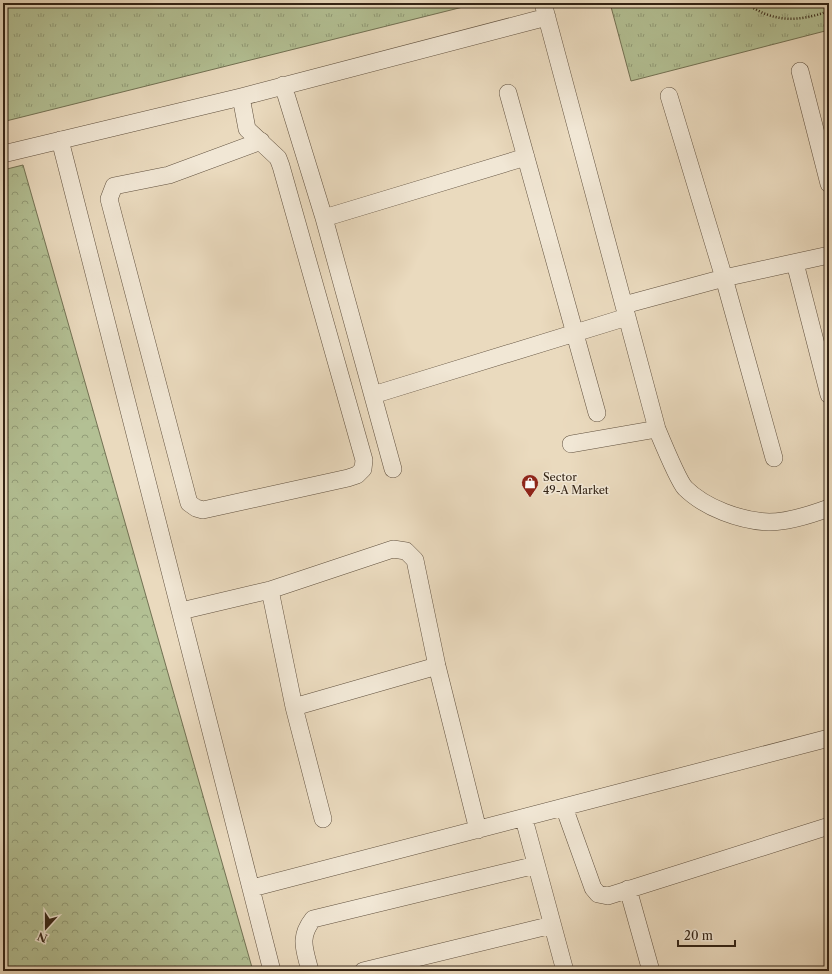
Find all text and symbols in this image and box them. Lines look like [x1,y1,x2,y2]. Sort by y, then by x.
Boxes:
place label: Sector 49-A Market [543,470,609,497]
shop icon: Sector 49-A Market [520,473,540,498]
north arrow [26,908,66,948]
scale bar [678,922,735,948]
text: 20 m [684,928,713,943]
text: N [35,929,49,946]

